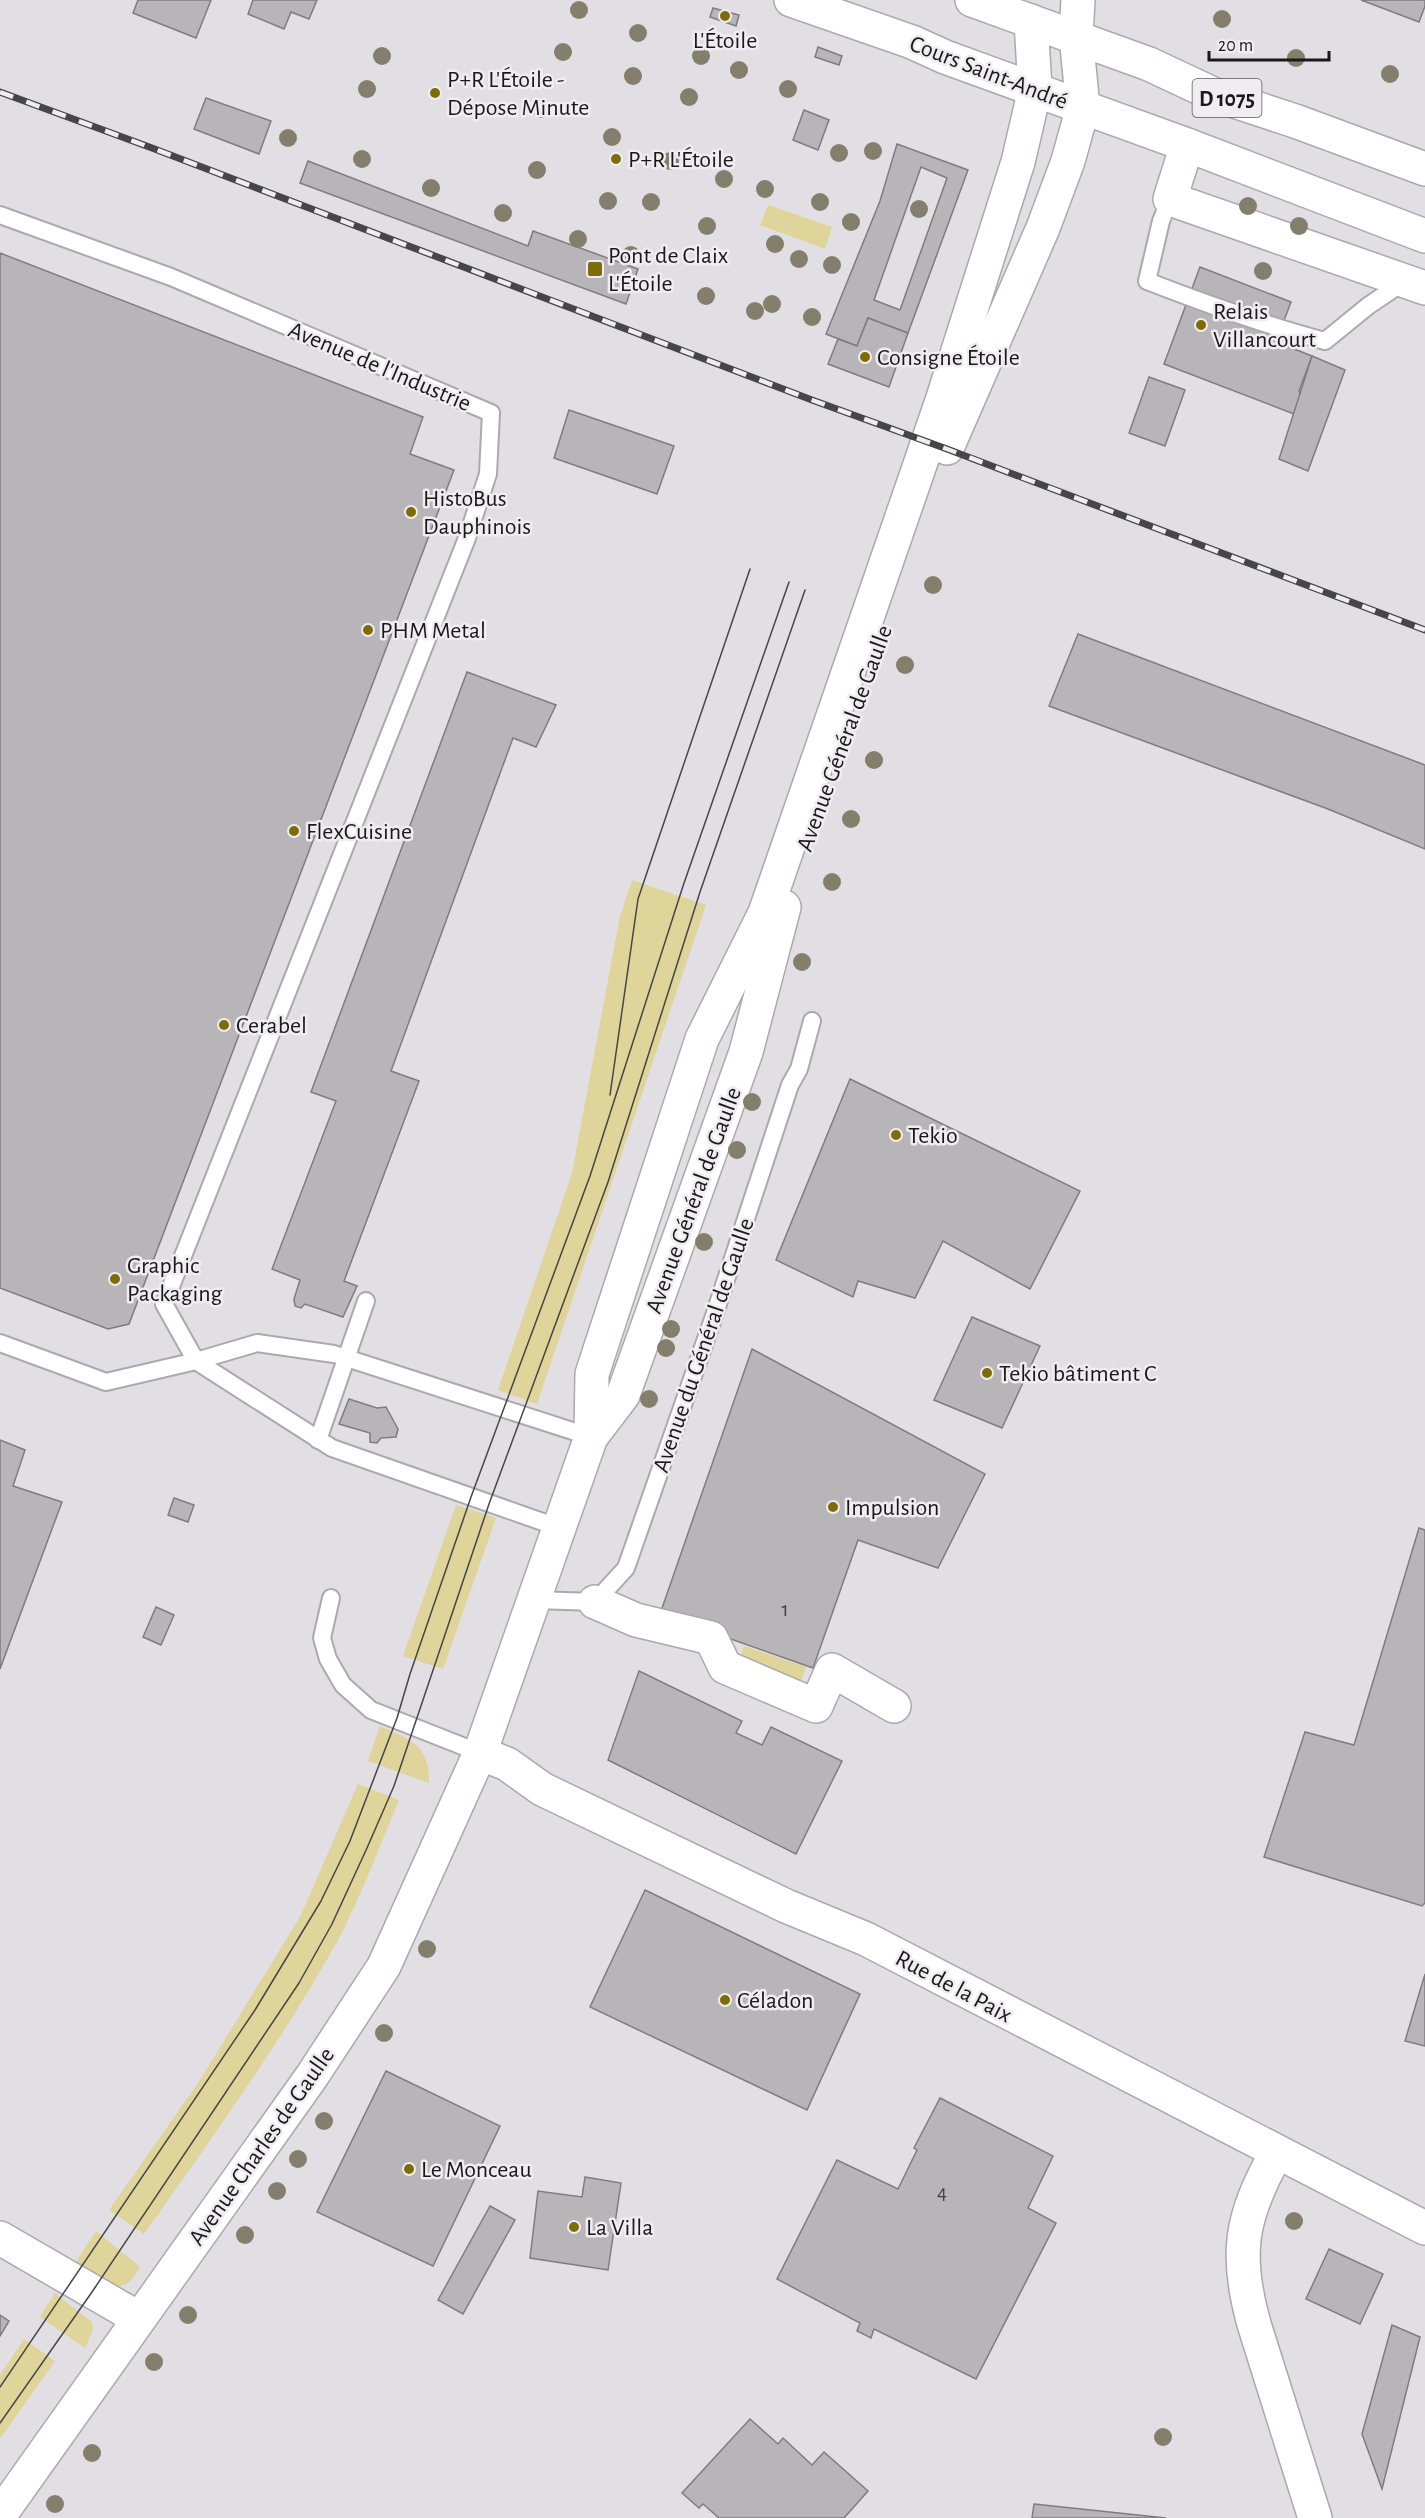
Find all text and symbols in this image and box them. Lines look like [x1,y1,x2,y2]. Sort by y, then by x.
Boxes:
marker: L'Étoile [718,9,732,23]
scale bar [1209,24,1329,62]
place label: L'Étoile [693,27,757,53]
street label: Cours Saint-André [906,32,1071,114]
text: 20 m [1218,37,1253,55]
place label: P+R L'Étoile - Dépose Minute [447,66,589,120]
road number: D 1075 [1192,79,1262,117]
marker: P+R L'Étoile - Dépose Minute [428,86,442,100]
place label: P+R L'Étoile [628,146,734,172]
marker: P+R L'Étoile [609,152,623,166]
place label: Pont de Claix L'Étoile [608,244,729,296]
marker: Pont de Claix L'Étoile [586,260,604,278]
place label: Relais Villancourt [1213,300,1316,352]
street label: Avenue de l'Industrie [285,318,474,416]
marker: Relais Villancourt [1194,318,1208,332]
place label: Consigne Étoile [877,344,1020,370]
marker: Consigne Étoile [858,350,872,364]
place label: HistoBus Dauphinois [423,487,531,539]
marker: HistoBus Dauphinois [404,505,418,519]
place label: PHM Metal [380,619,486,643]
street label: Avenue Général de Gaulle [793,622,897,855]
marker: PHM Metal [361,623,375,637]
place label: FlexCuisine [306,820,412,844]
marker: FlexCuisine [287,824,301,838]
place label: Cerabel [236,1014,307,1038]
marker: Cerabel [217,1018,231,1032]
street label: Avenue Général de Gaulle [642,1084,746,1317]
place label: Tekio [908,1124,958,1148]
marker: Tekio [889,1128,903,1142]
street label: Avenue du Général de Gaulle [649,1215,759,1476]
place label: Graphic Packaging [127,1254,223,1306]
marker: Graphic Packaging [108,1272,122,1286]
place label: Tekio bâtiment C [999,1362,1156,1386]
marker: Tekio bâtiment C [980,1366,994,1380]
place label: Impulsion [845,1496,939,1520]
marker: Impulsion [826,1500,840,1514]
house number: 1 [781,1599,789,1620]
street label: Rue de la Paix [892,1946,1016,2028]
place label: Céladon [737,1989,813,2013]
marker: Céladon [718,1993,732,2007]
street label: Avenue Charles de Gaulle [185,2043,339,2250]
place label: Le Monceau [421,2158,532,2182]
marker: Le Monceau [402,2162,416,2176]
house number: 4 [937,2182,947,2203]
place label: La Villa [586,2216,653,2240]
marker: La Villa [567,2220,581,2234]

